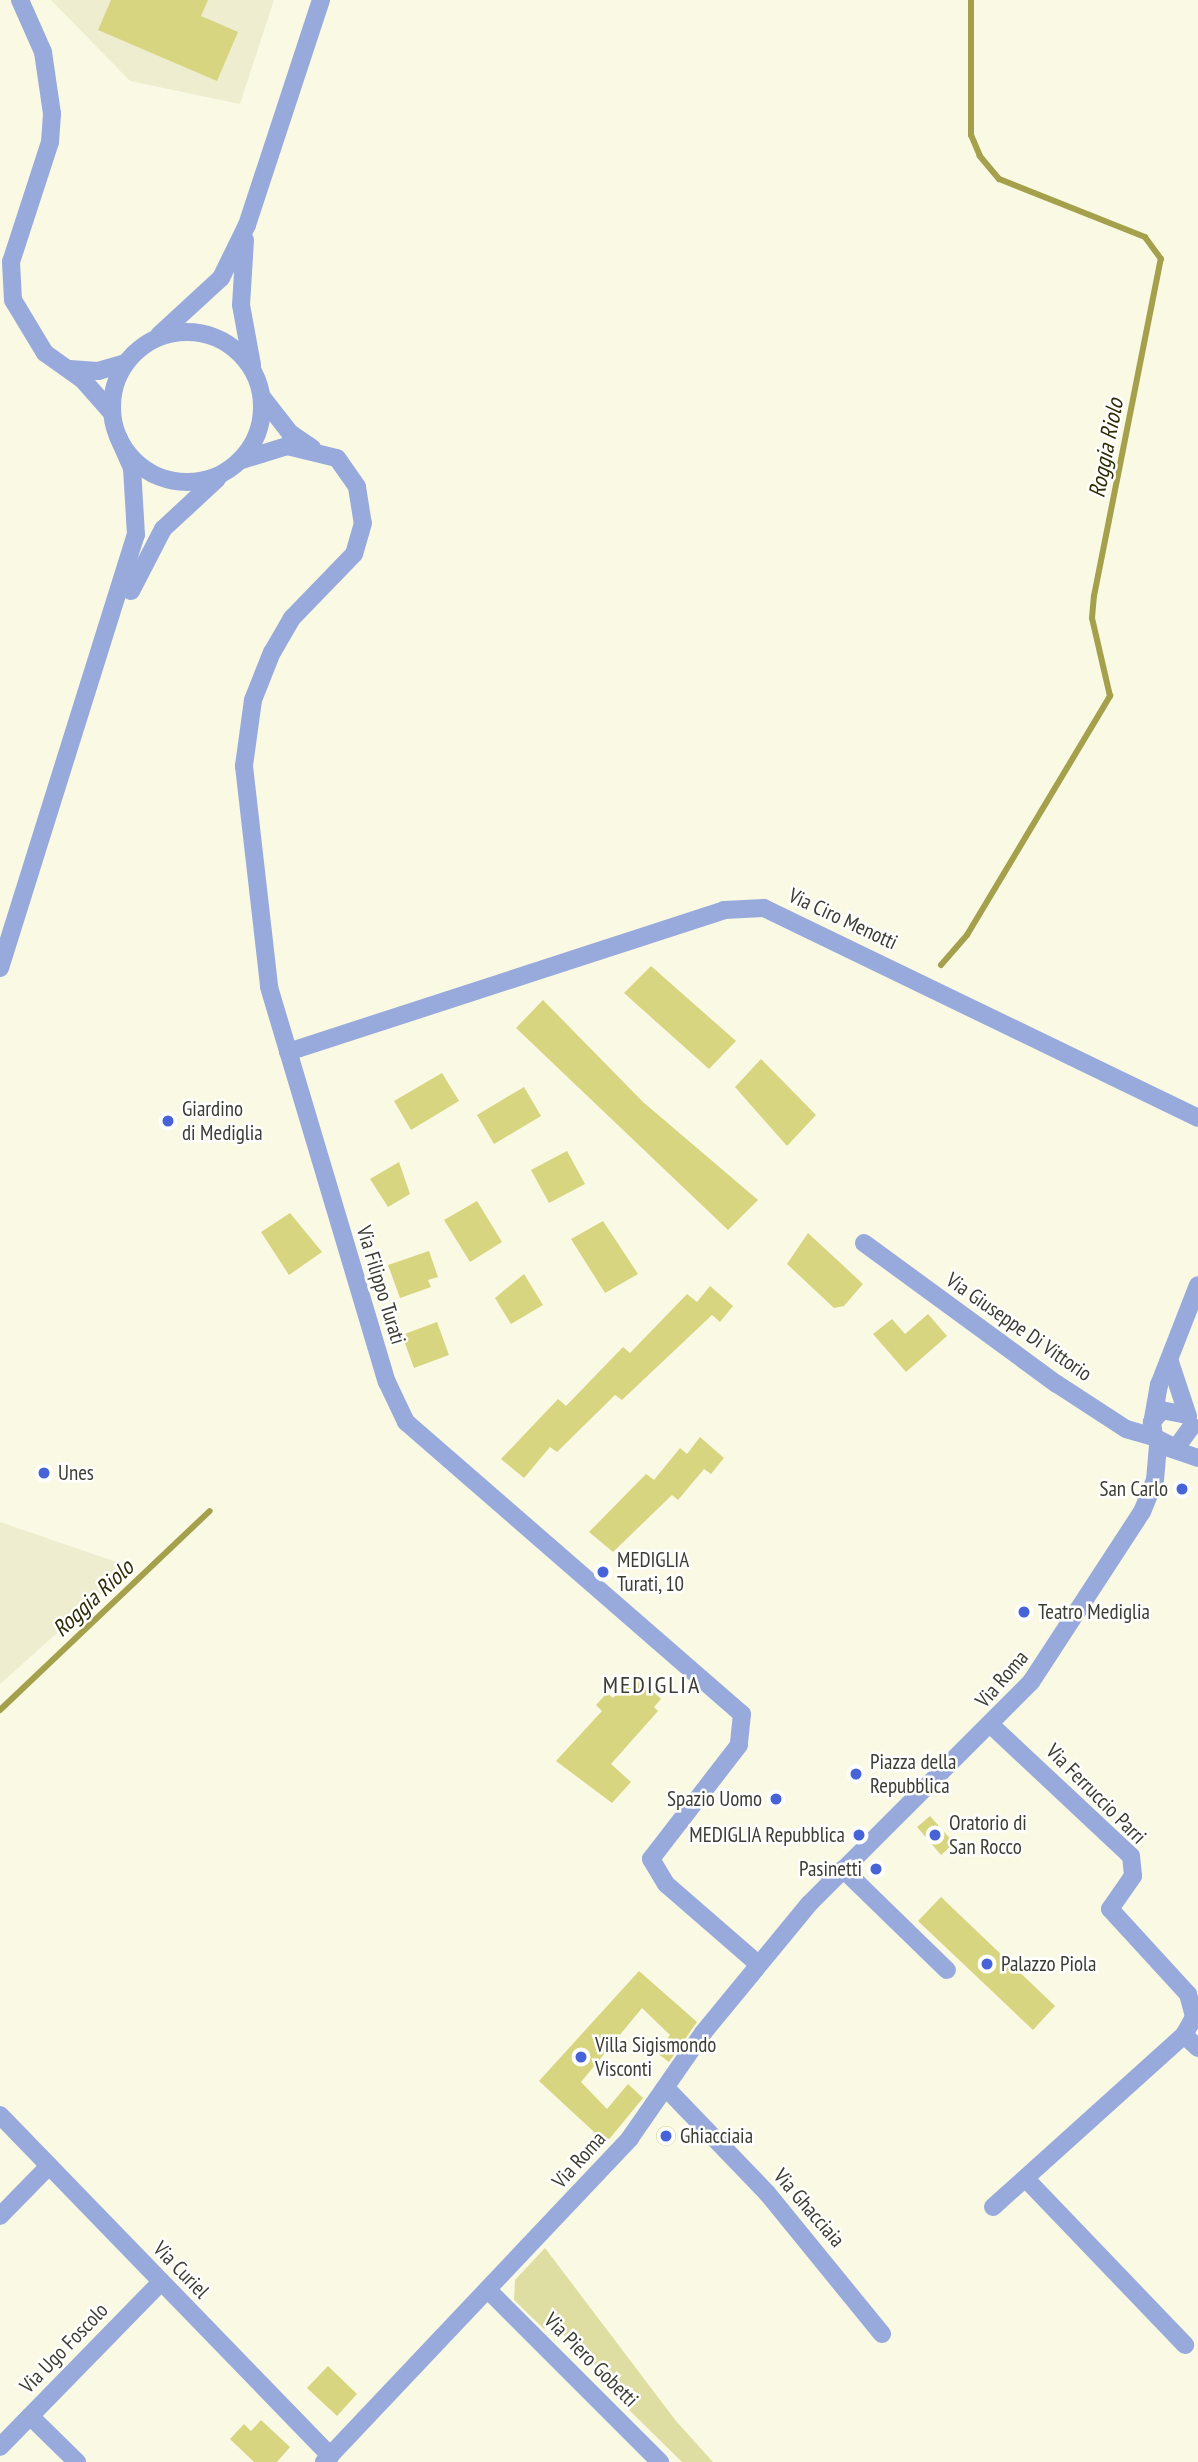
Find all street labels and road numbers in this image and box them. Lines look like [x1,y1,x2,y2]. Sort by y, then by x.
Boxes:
street label: Via Ciro Menotti [785,883,901,955]
street label: Via Filippo Turati [351,1223,411,1347]
street label: Via Giuseppe Di Vittorio [941,1267,1097,1387]
street label: Via Roma [970,1645,1034,1713]
street label: Via Ferruccio Parri [1041,1739,1151,1849]
street label: Via Roma [547,2126,611,2194]
street label: Via Ghacciaia [768,2164,850,2252]
street label: Via Curiel [148,2236,214,2304]
street label: Via Ugo Foscolo [15,2298,113,2398]
street label: Via Piero Gobetti [539,2308,643,2412]

